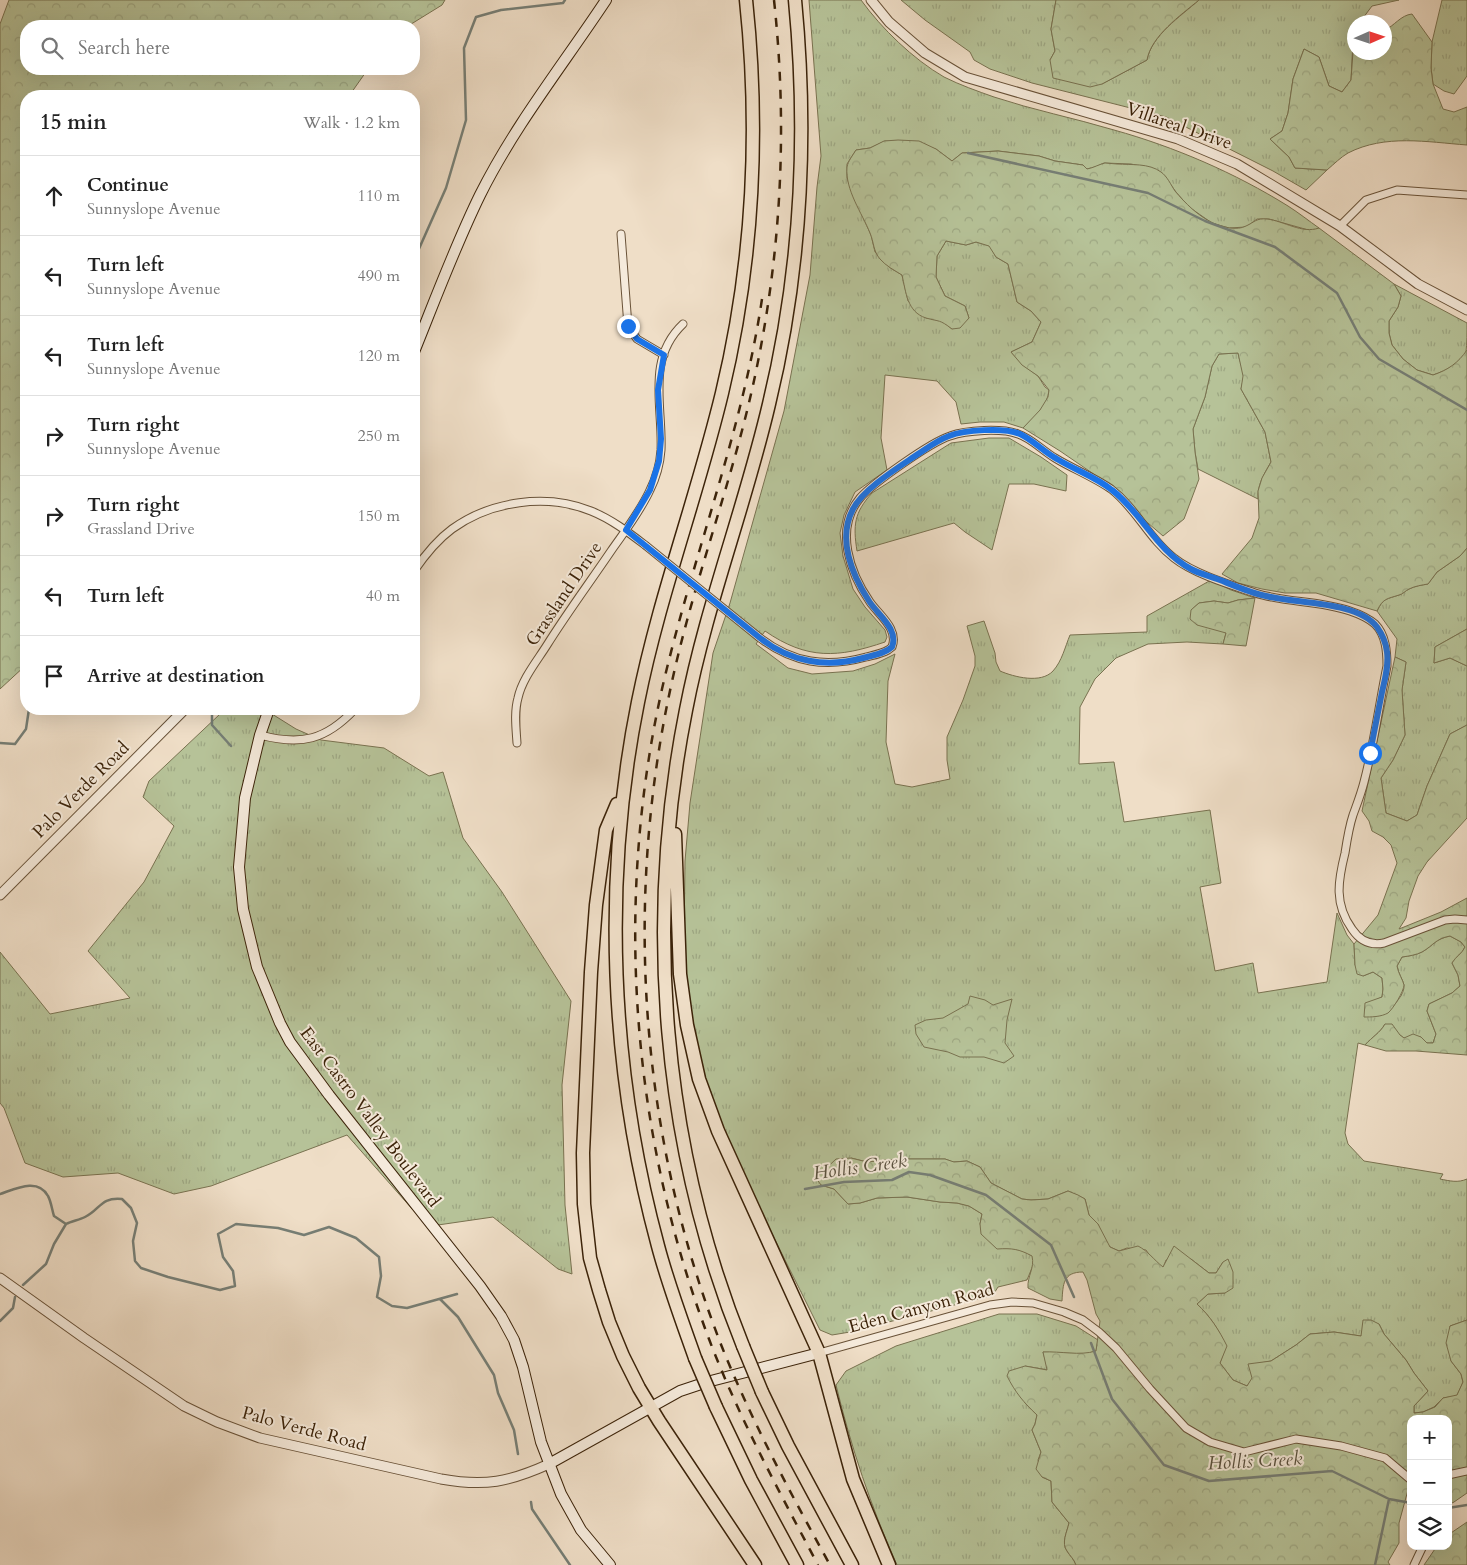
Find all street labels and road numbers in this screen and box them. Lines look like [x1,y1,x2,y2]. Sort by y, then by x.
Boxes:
street label: Villareal Drive [1123,96,1235,156]
street label: Grassland Drive [520,537,608,651]
street label: Palo Verde Road [27,736,135,844]
street label: East Castro Valley Boulevard [294,1022,446,1213]
street label: Eden Canyon Road [846,1276,997,1339]
street label: Palo Verde Road [239,1400,369,1458]

